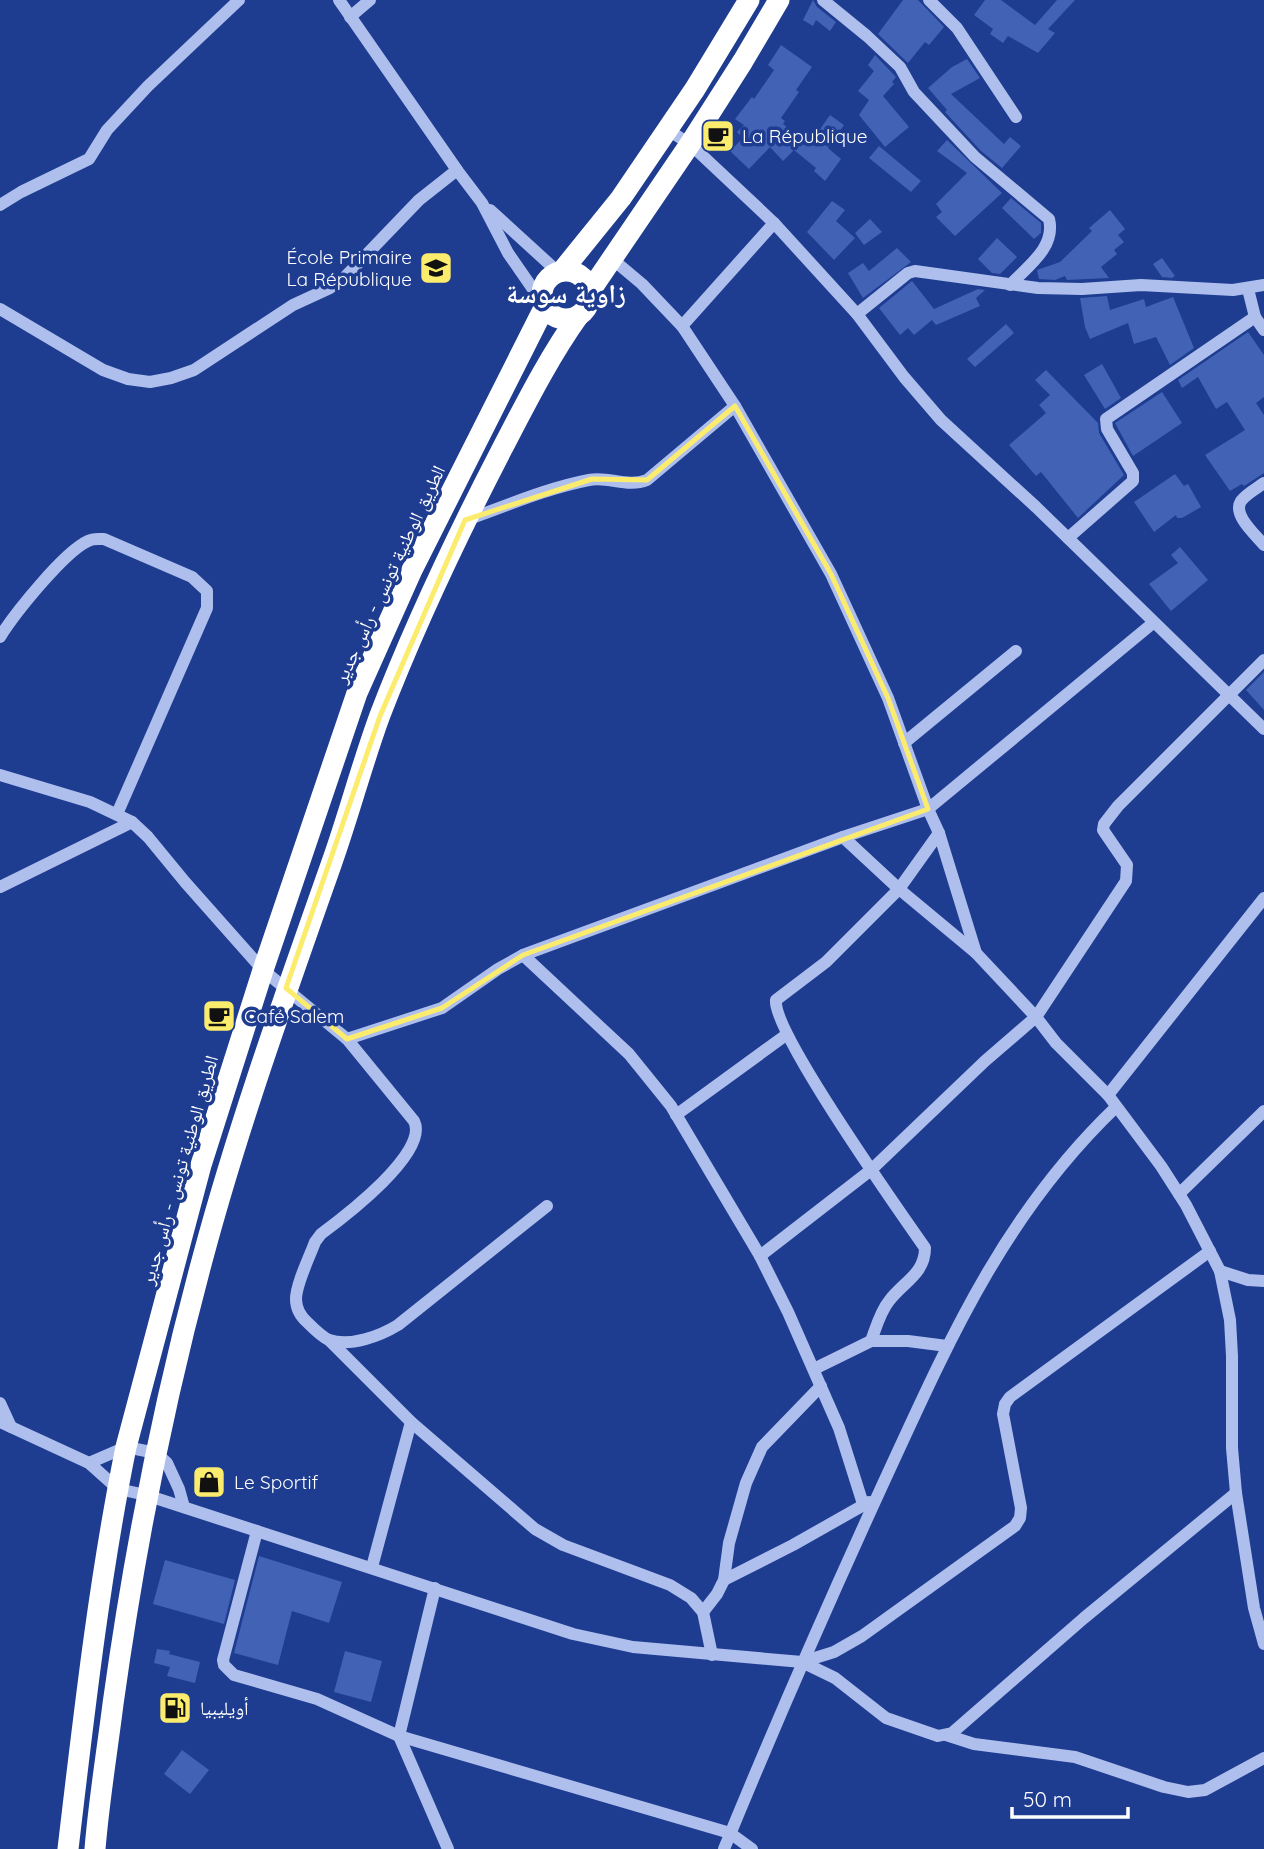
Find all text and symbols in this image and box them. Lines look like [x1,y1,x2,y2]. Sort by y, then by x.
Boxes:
cafe icon: La République [699,117,737,155]
place label: La République [742,124,868,148]
place label: École Primaire La République [286,245,412,291]
school or university icon: École Primaire La République [417,249,455,287]
district label: زاوية سوسة [506,277,626,310]
street label: الطريق الوطنية تونس - رأس جدير [328,461,450,688]
cafe icon: Café Salem [200,997,238,1035]
place label: Café Salem [244,1004,344,1028]
street label: الطريق الوطنية تونس - رأس جدير [134,1053,223,1288]
shop icon: Le Sportif [190,1463,228,1501]
place label: Le Sportif [234,1470,319,1494]
fuel station icon: أويليبيا [156,1689,194,1727]
place label: أويليبيا [200,1696,249,1720]
scale bar [1012,1776,1128,1820]
text: 50 m [1023,1786,1072,1812]

